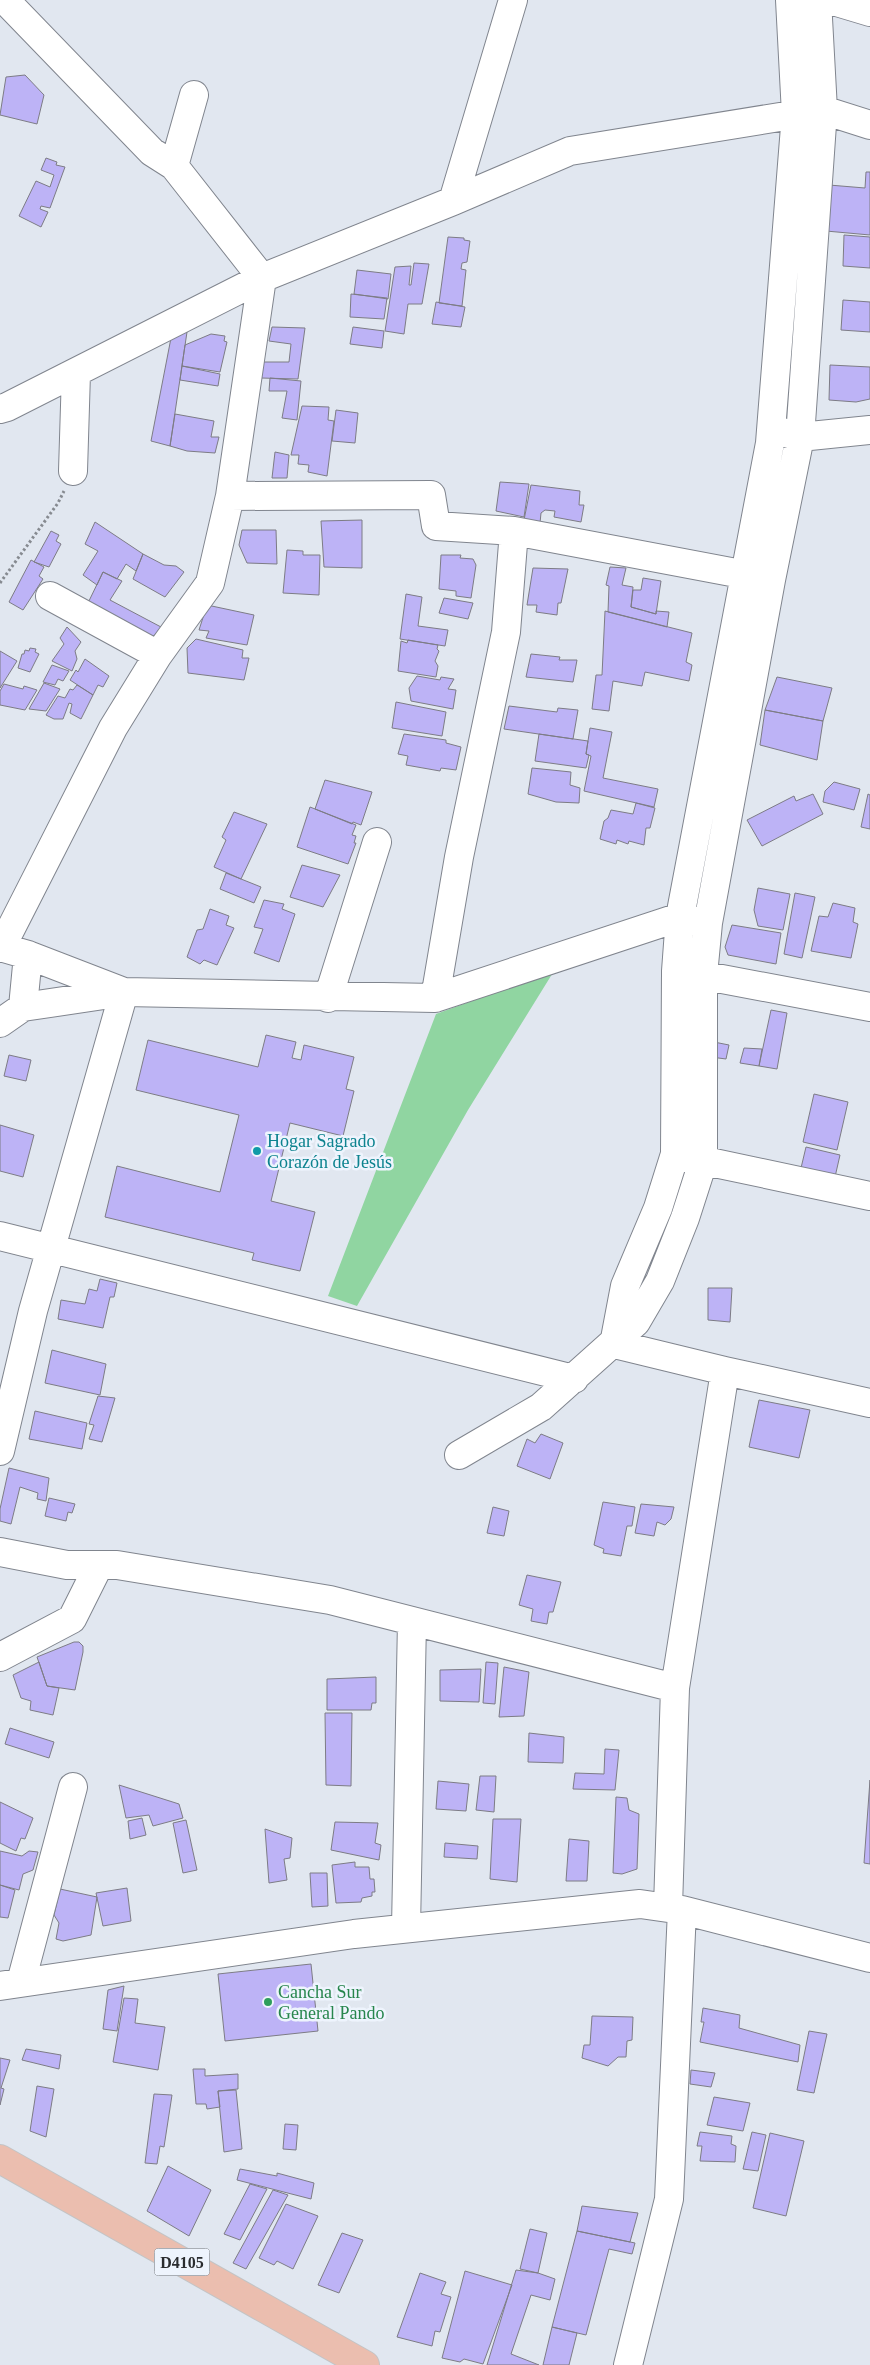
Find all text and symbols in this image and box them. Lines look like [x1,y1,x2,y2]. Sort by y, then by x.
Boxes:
place label: Hogar Sagrado Corazón de Jesús [267,1131,392,1172]
marker: Hogar Sagrado Corazón de Jesús [251,1145,263,1157]
place label: Cancha Sur General Pando [278,1982,384,2023]
marker: Cancha Sur General Pando [262,1996,274,2008]
road number: D4105 [154,2248,210,2276]

